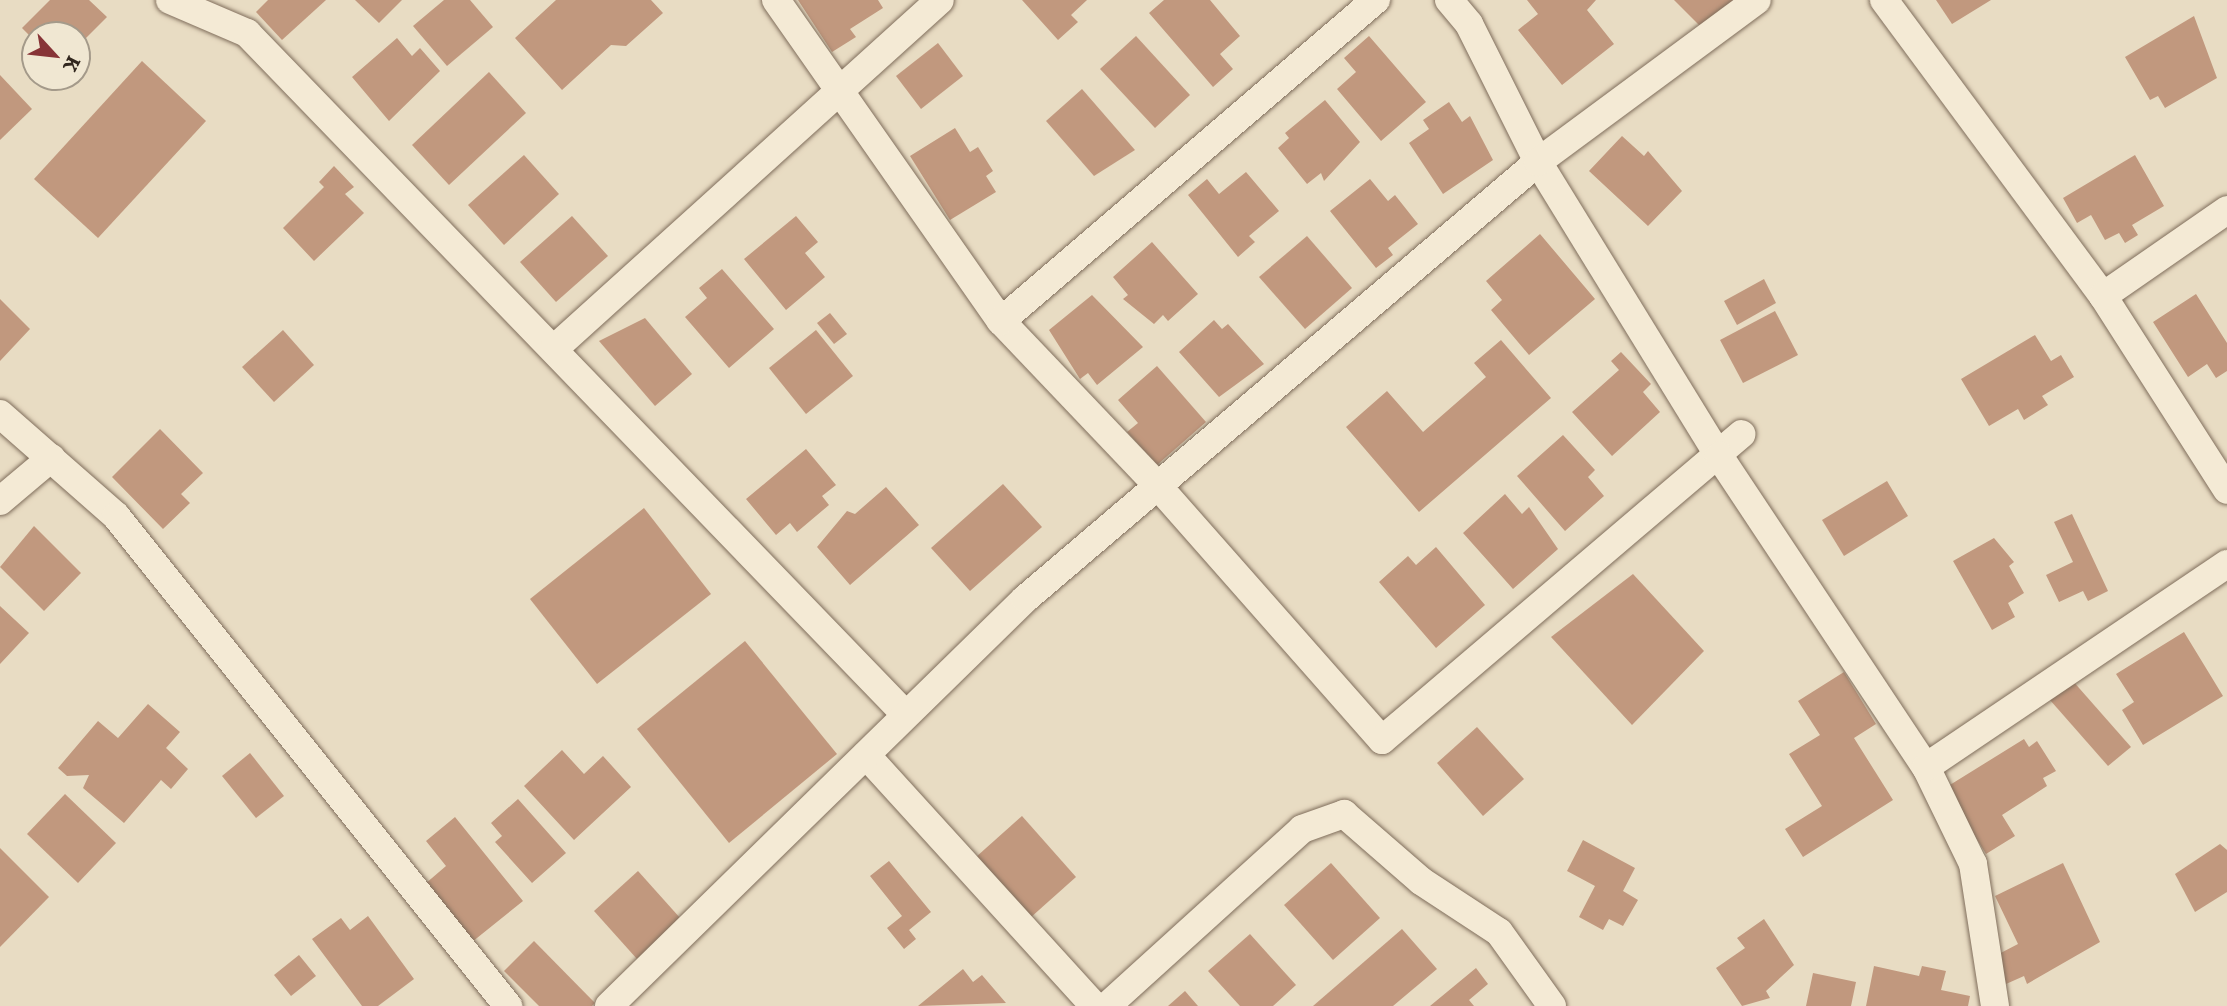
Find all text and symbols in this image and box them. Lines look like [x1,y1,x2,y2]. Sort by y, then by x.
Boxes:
north arrow [21,21,91,91]
text: K [57,52,89,78]

